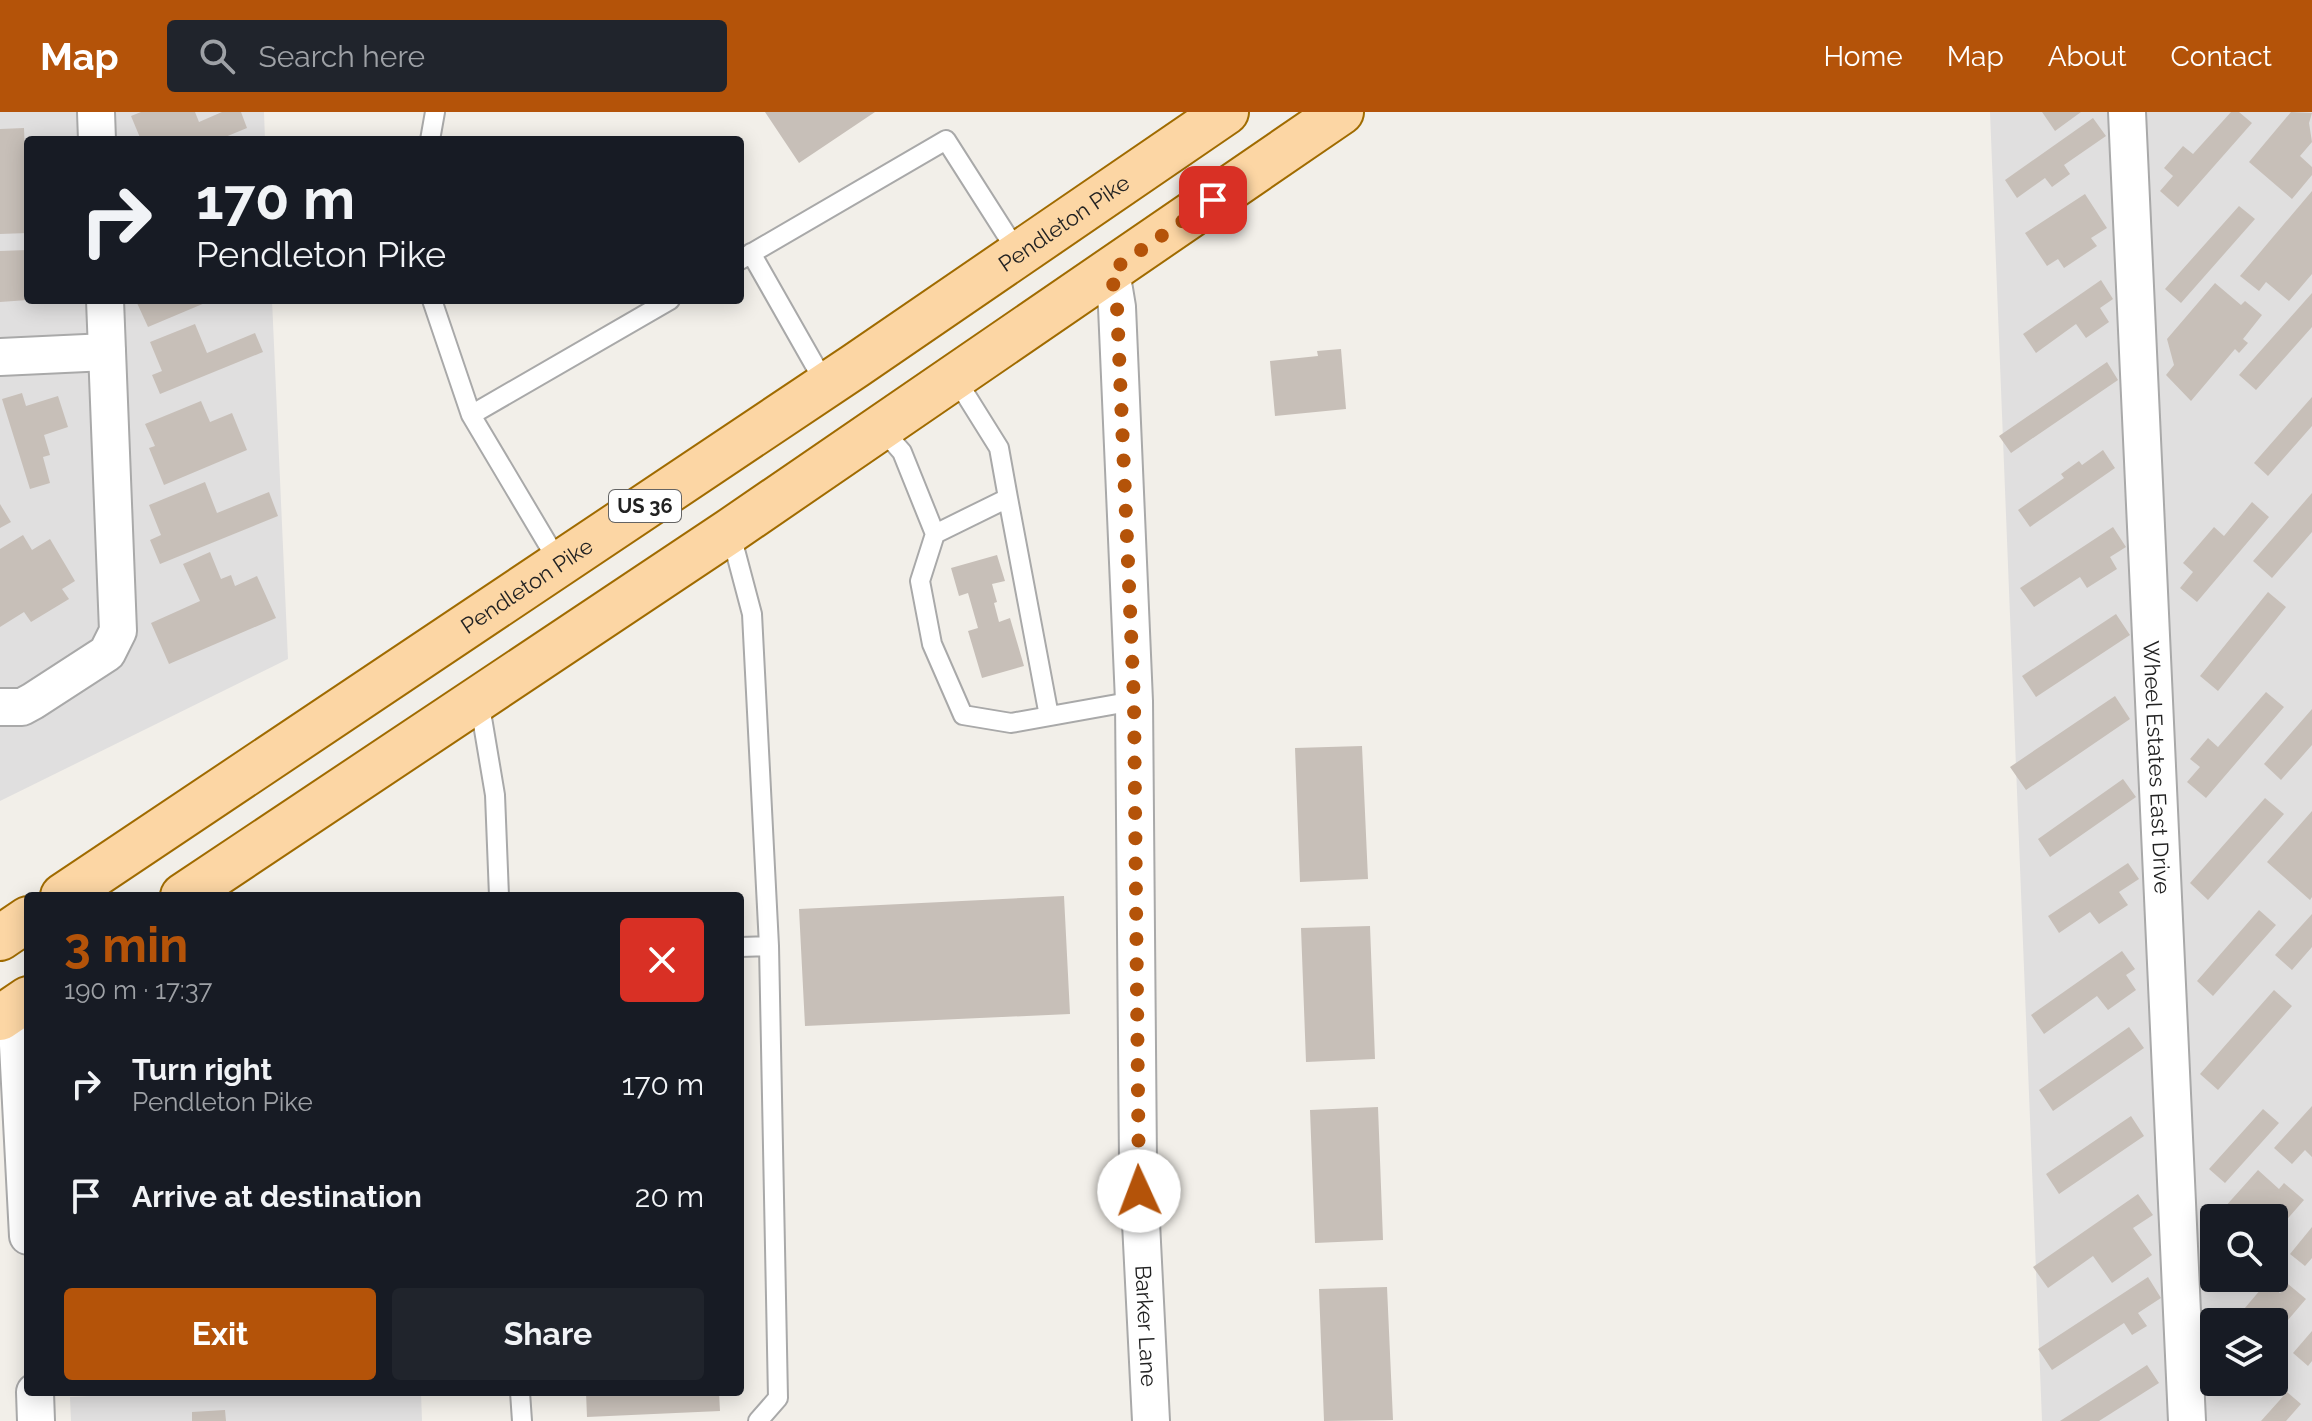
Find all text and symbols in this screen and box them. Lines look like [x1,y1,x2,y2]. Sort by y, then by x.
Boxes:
search box [167,20,727,92]
text: Map [40,34,119,79]
icon: search [195,34,239,78]
text: Search here [259,39,425,74]
text: Home [1823,40,1903,73]
text: Map [1947,40,2004,73]
text: About [2048,40,2127,73]
text: Contact [2171,40,2272,73]
text: 170 m [196,166,355,232]
pin [1179,166,1247,234]
icon: right [64,168,168,272]
street label: Pendleton Pike [993,169,1134,277]
icon: arrive [1191,178,1235,222]
text: Pendleton Pike [196,233,446,275]
road number: US 36 [609,490,681,522]
street label: Pendleton Pike [456,532,598,639]
street label: Wheel Estates East Drive [2138,640,2176,895]
text: 3 min [64,917,188,973]
button: close [620,918,704,1002]
text: 190 m · 17:37 [64,975,212,1005]
text: Turn right [132,1052,272,1087]
icon: right [64,1062,108,1106]
text: 170 m [622,1067,704,1102]
text: Pendleton Pike [132,1087,313,1117]
position arrow [1097,1149,1181,1233]
icon: arrive [64,1174,108,1218]
text: Arrive at destination [132,1179,422,1214]
text: 20 m [635,1179,704,1214]
map controls [2200,1204,2288,1396]
button: search [2200,1204,2288,1292]
street label: Barker Lane [1130,1264,1162,1387]
button: Exit [64,1288,376,1380]
button: Share [392,1288,704,1380]
button: layers [2200,1308,2288,1396]

